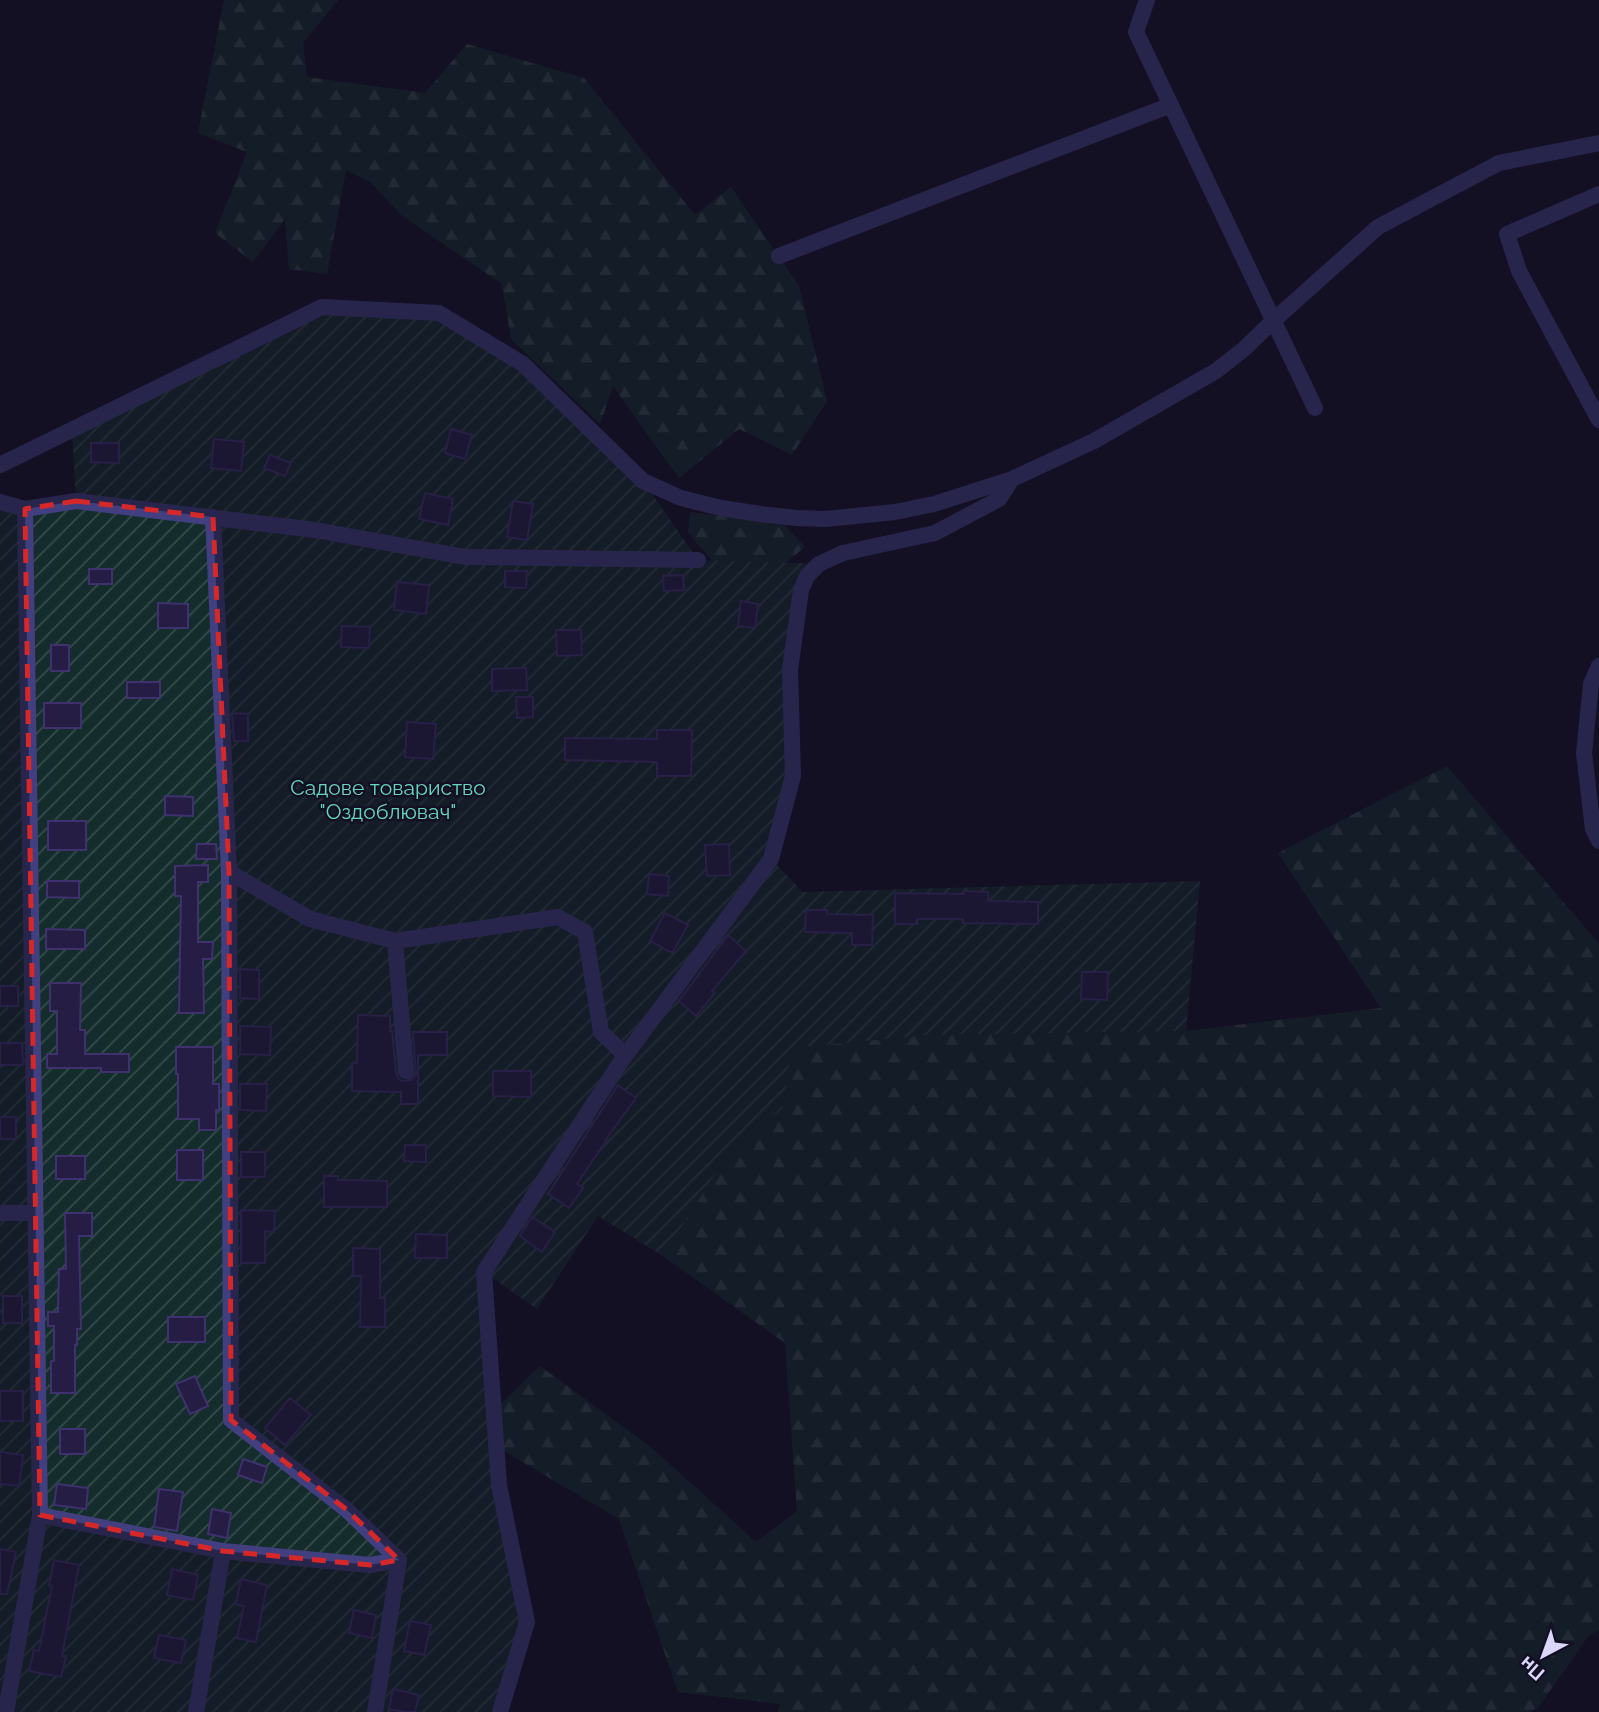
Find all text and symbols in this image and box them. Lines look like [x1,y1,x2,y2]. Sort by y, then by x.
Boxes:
park label: Садове товариство "Оздоблювач" [290,775,486,824]
north arrow [1508,1621,1578,1691]
text: Пн [1515,1652,1549,1685]

